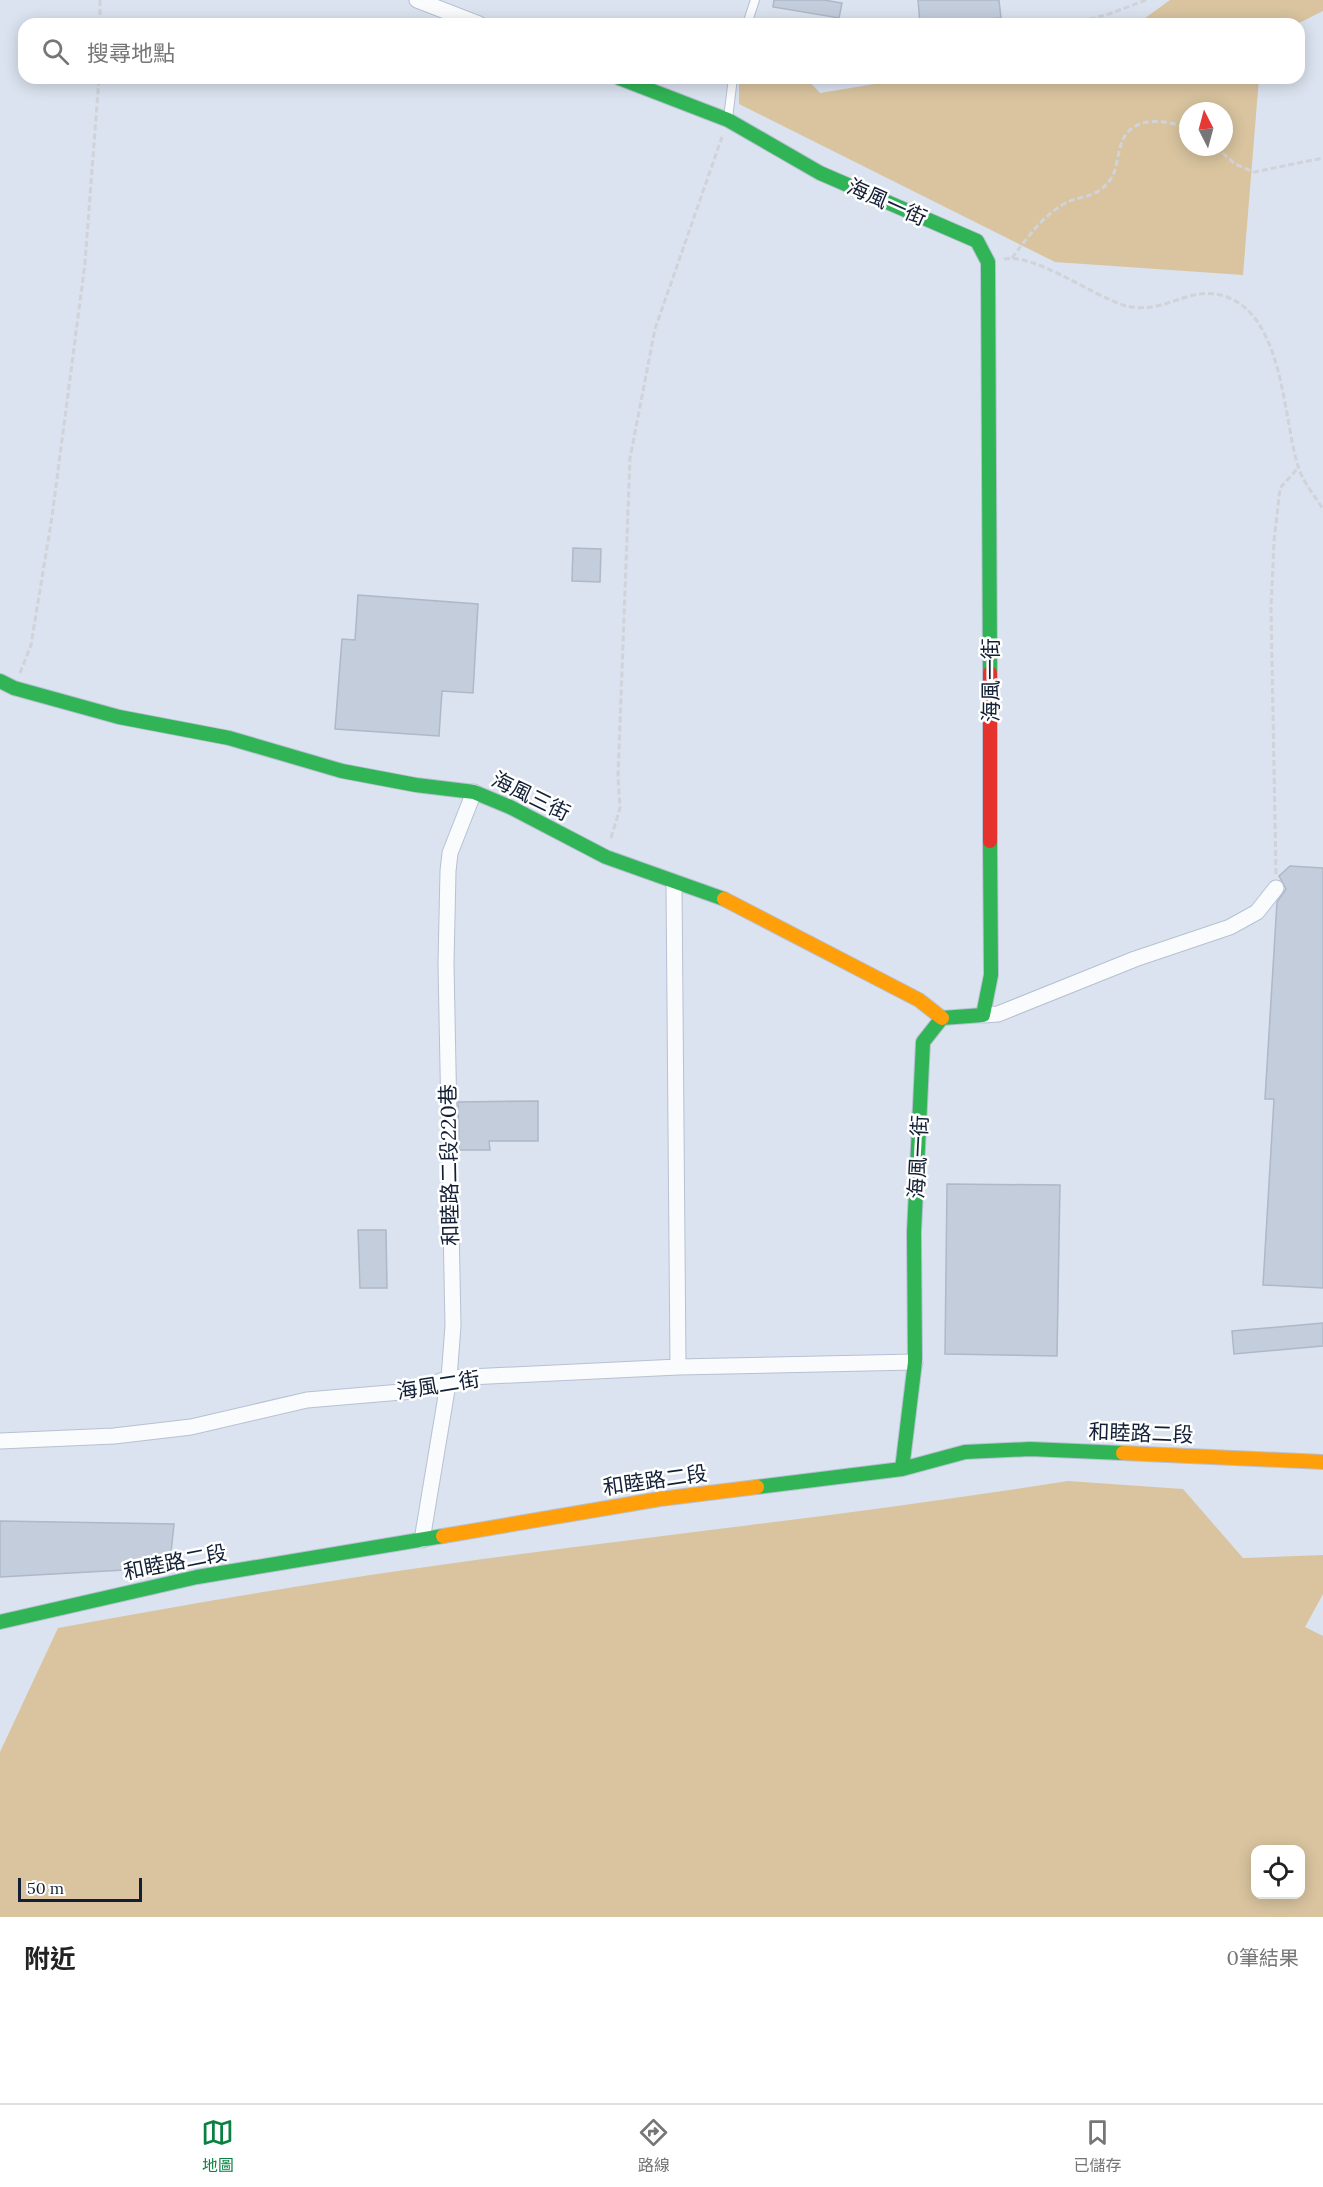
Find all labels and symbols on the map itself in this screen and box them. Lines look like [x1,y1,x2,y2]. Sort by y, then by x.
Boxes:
north arrow [1179,102,1233,156]
street label: 海風一街 [843,173,931,231]
street label: 海風一街 [977,638,1004,722]
street label: 海風三街 [487,765,575,827]
street label: 和睦路二段220巷 [434,1084,464,1246]
street label: 海風一街 [902,1114,934,1200]
street label: 海風二街 [394,1365,482,1405]
street label: 和睦路二段 [1088,1418,1194,1448]
street label: 和睦路二段 [601,1459,709,1501]
street label: 和睦路二段 [121,1539,229,1585]
scale bar [18,1875,142,1902]

